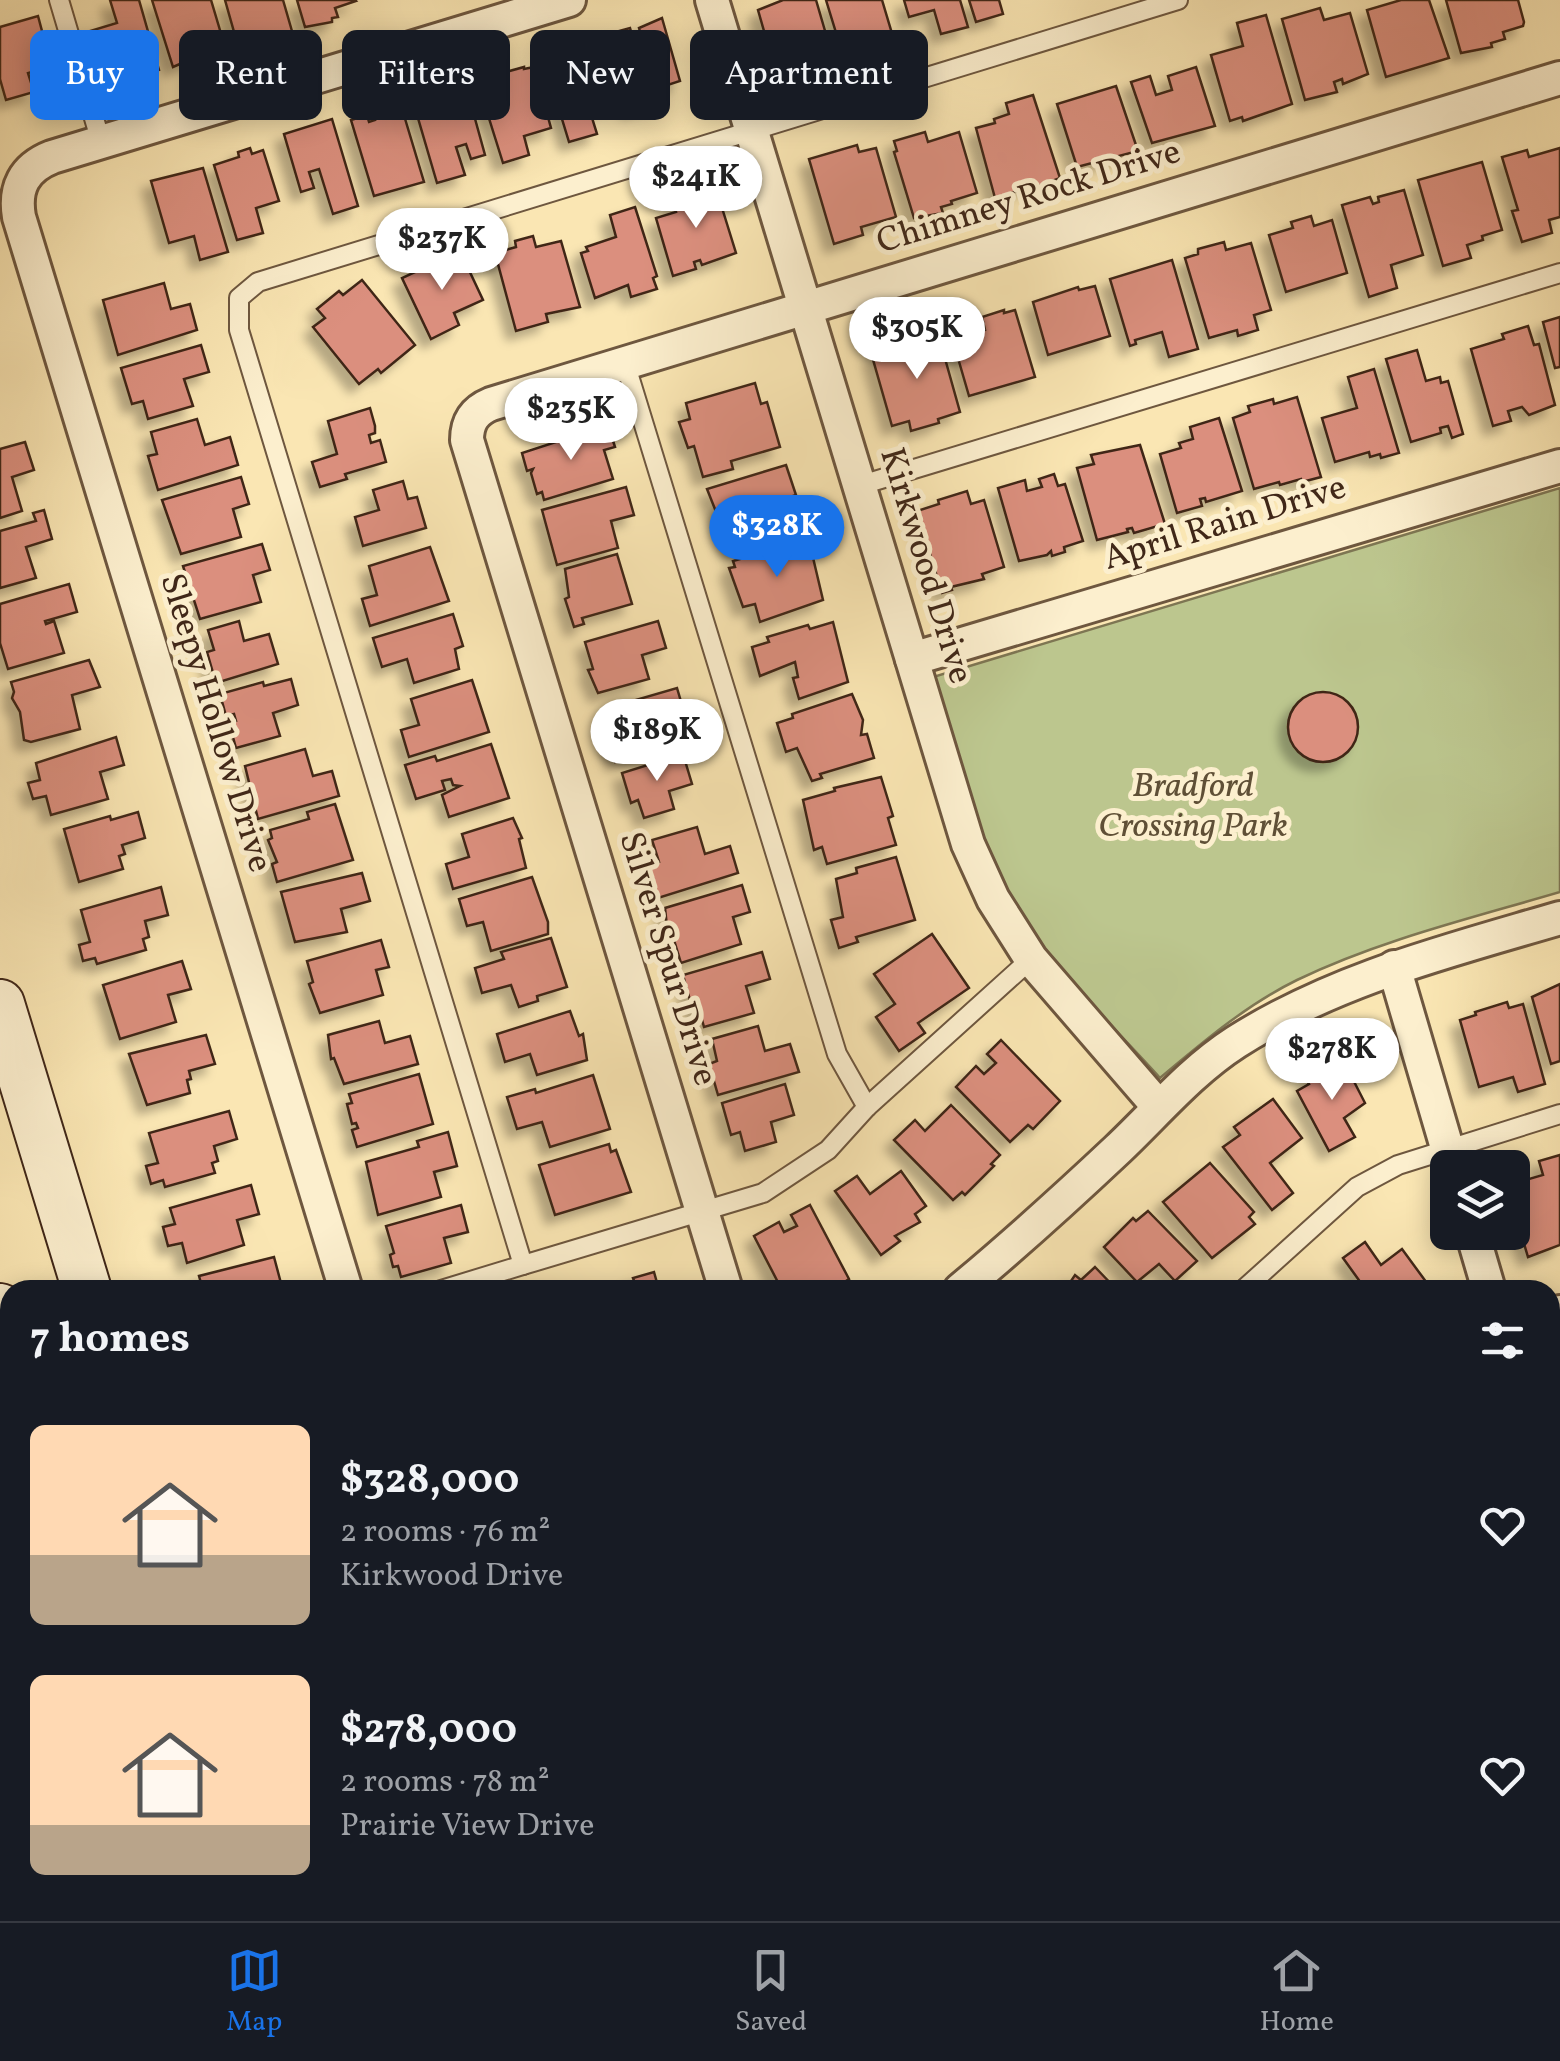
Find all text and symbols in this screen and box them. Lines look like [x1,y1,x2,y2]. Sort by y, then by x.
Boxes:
chip: Buy [30,30,159,120]
chip: Rent [179,30,322,120]
chip: Filters [342,30,510,120]
chip: New [530,30,670,120]
chip: Apartment [690,30,928,120]
street label: Chimney Rock Drive [871,129,1187,267]
pin: $241K [626,146,766,231]
text: $241K [651,156,741,200]
pin: $237K [372,208,512,293]
text: $237K [398,218,486,262]
pin: $305K [847,297,987,382]
text: $305K [871,307,963,351]
pin: $235K [501,378,641,463]
text: $235K [527,388,615,432]
street label: Kirkwood Drive [866,442,984,690]
street label: April Rain Drive [1098,464,1352,584]
pin: $328K [707,495,847,580]
text: $328K [731,505,823,549]
street label: Sleepy Hollow Drive [147,568,283,878]
pin: $189K [587,699,727,784]
text: $189K [613,709,702,753]
park label: Bradford Crossing Park [1098,763,1288,851]
street label: Silver Spur Drive [606,826,728,1092]
pin: $278K [1262,1018,1402,1103]
text: $278K [1287,1028,1377,1072]
map controls [1430,1150,1530,1250]
button: layers [1430,1150,1530,1250]
text: 7 homes [30,1311,190,1370]
icon: filters [1475,1313,1530,1368]
text: $328,000 [340,1452,520,1511]
icon: home [110,1465,230,1585]
icon: heart [1475,1498,1530,1553]
text: 2 rooms · 76 m² [340,1511,550,1555]
text: Kirkwood Drive [340,1555,563,1599]
text: $278,000 [340,1702,517,1761]
icon: home [110,1715,230,1835]
icon: heart [1475,1748,1530,1803]
text: 2 rooms · 78 m² [340,1761,550,1805]
text: Prairie View Drive [340,1805,594,1849]
tab: Map [226,1943,282,2042]
tab: Saved [735,1943,807,2042]
tab: Home [1260,1943,1334,2042]

